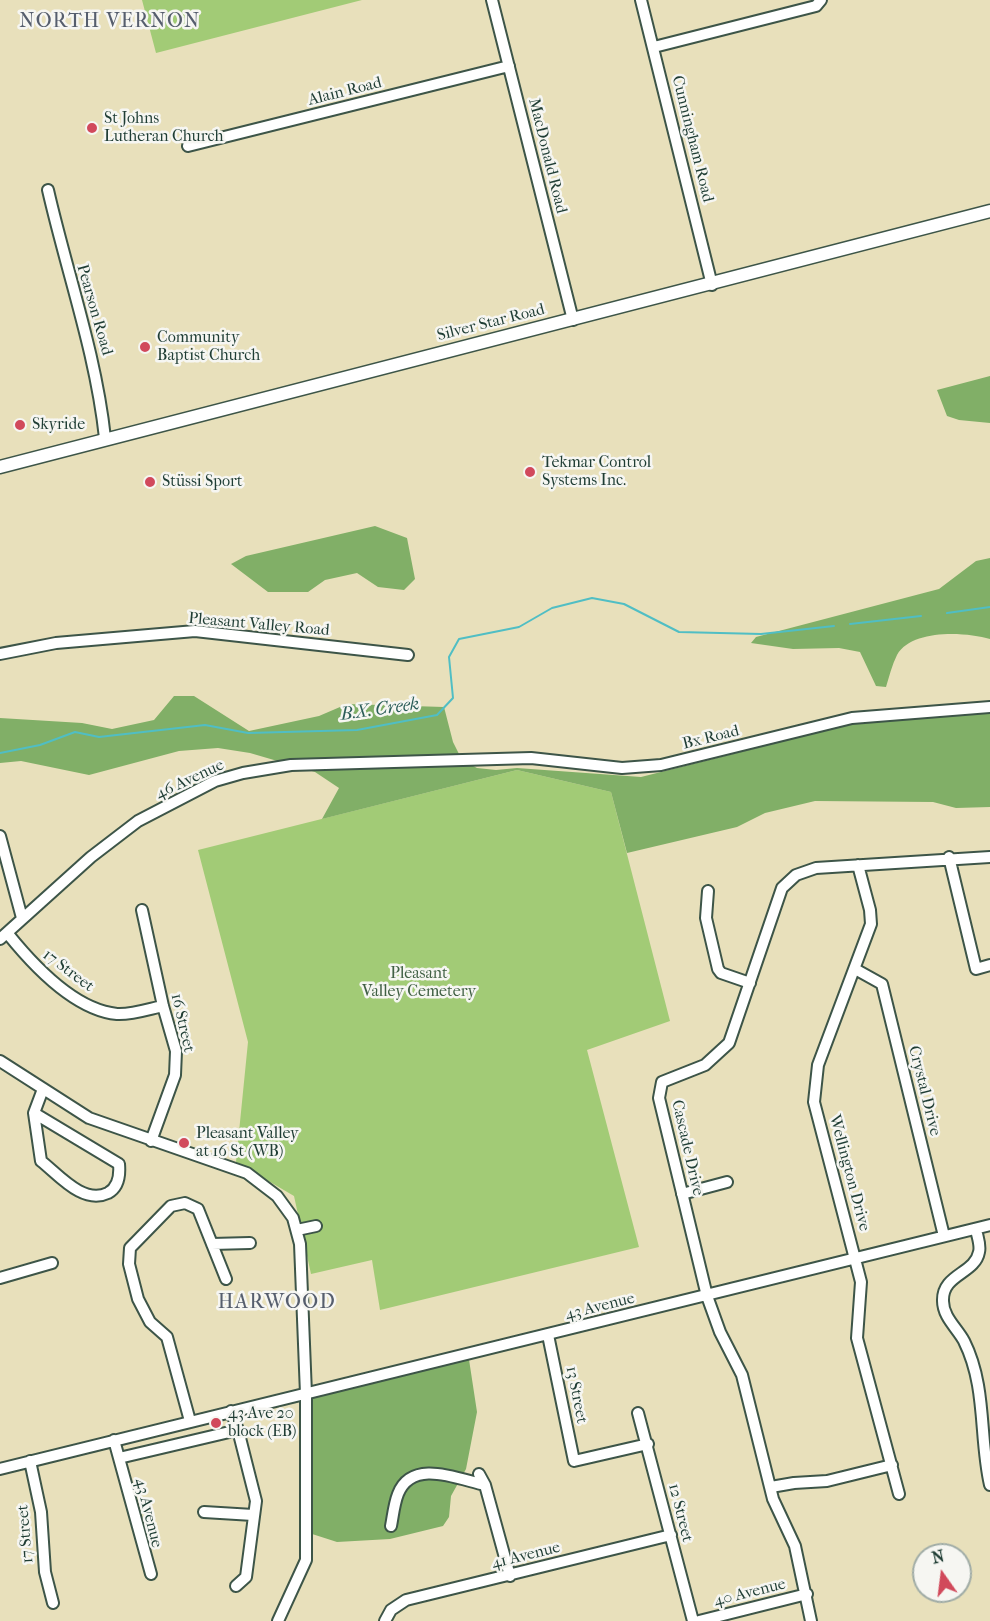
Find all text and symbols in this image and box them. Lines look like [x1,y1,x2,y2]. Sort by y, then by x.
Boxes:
district label: NORTH VERNON [19,10,201,34]
street label: Alain Road [306,74,384,110]
street label: Cunningham Road [667,74,717,204]
street label: MacDonald Road [523,96,571,216]
place label: St Johns Lutheran Church [104,109,223,147]
marker: St Johns Lutheran Church [85,121,99,135]
street label: Pearson Road [72,262,116,358]
street label: Silver Star Road [435,300,547,346]
place label: Community Baptist Church [157,328,260,366]
marker: Community Baptist Church [138,340,152,354]
place label: Skyride [32,415,85,435]
marker: Skyride [13,418,27,432]
place label: Tekmar Control Systems Inc. [542,453,651,491]
marker: Tekmar Control Systems Inc. [523,465,537,479]
place label: Stüssi Sport [162,472,243,492]
marker: Stüssi Sport [143,475,157,489]
street label: Pleasant Valley Road [188,609,330,641]
water label: B.X. Creek [339,694,421,726]
street label: Bx Road [681,722,741,754]
street label: 46 Avenue [153,756,227,804]
street label: 17 Street [39,946,97,996]
park label: Pleasant Valley Cemetery [362,964,476,1002]
street label: 16 Street [166,992,198,1054]
street label: Crystal Drive [904,1044,944,1138]
street label: Cascade Drive [667,1098,707,1198]
street label: Wellington Drive [824,1113,874,1233]
place label: Pleasant Valley at 16 St (WB) [196,1124,299,1162]
marker: Pleasant Valley at 16 St (WB) [177,1136,191,1150]
street label: 43 Avenue [563,1289,637,1325]
district label: HARWOOD [218,1291,336,1315]
street label: 13 Street [561,1365,591,1425]
place label: 43 Ave 20 block (EB) [228,1404,297,1442]
marker: 43 Ave 20 block (EB) [209,1416,223,1430]
street label: 43 Avenue [130,1476,166,1550]
street label: 12 Street [663,1482,697,1544]
street label: 17 Street [14,1504,38,1564]
street label: 41 Avenue [490,1538,562,1574]
north arrow [912,1543,972,1603]
text: N [930,1546,946,1568]
street label: 40 Avenue [712,1575,788,1611]

